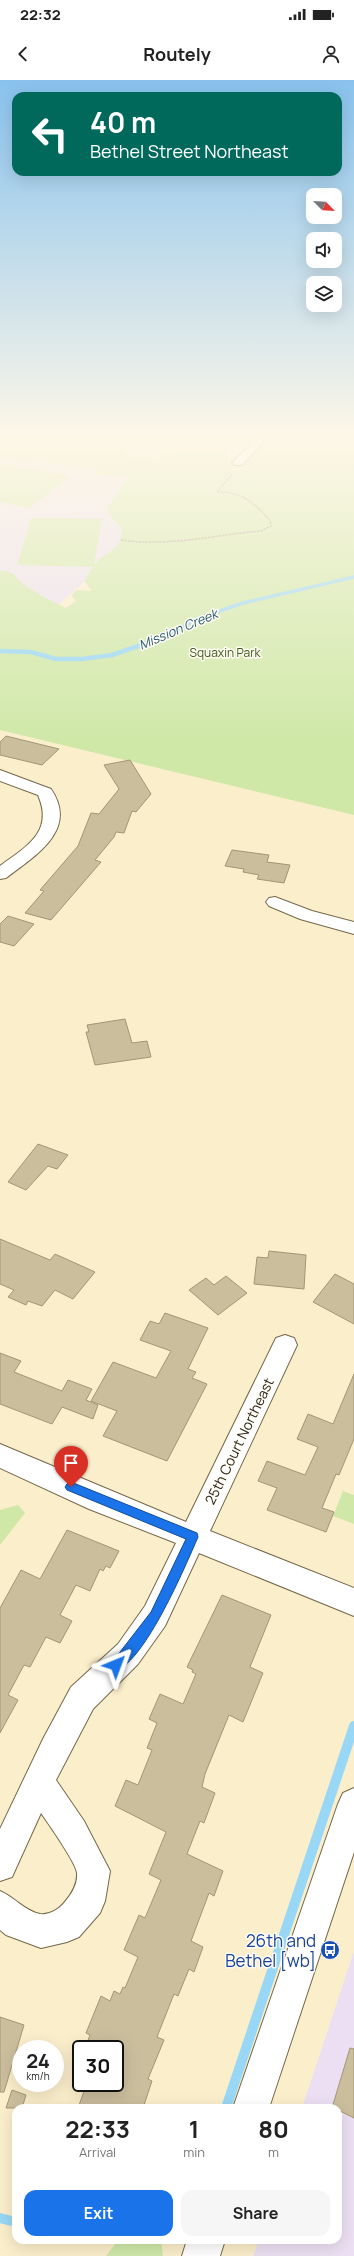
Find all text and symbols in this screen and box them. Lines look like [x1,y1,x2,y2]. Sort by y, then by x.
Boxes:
text: 22:32 [20,4,61,25]
text: Routely [143,42,211,66]
icon: back [12,43,34,65]
icon: person [320,43,342,65]
text: 40 m [90,103,156,141]
icon: left [24,108,76,160]
text: Bethel Street Northeast [90,139,289,163]
north arrow [306,188,342,224]
map controls [306,188,342,312]
button: sound [306,232,342,268]
button: layers [306,276,342,312]
water label: Mission Creek [136,603,223,654]
park label: Squaxin Park [190,644,261,661]
street label: 25th Court Northeast [200,1374,278,1507]
pin [54,1446,88,1487]
icon: arrive [60,1452,82,1474]
position arrow [95,1644,137,1686]
place label: 26th and Bethel [wb] [225,1929,316,1972]
bus stop icon: 26th and Bethel [wb] [319,1939,341,1961]
speed limit sign: 30 [72,2040,124,2092]
text: 24 [26,2047,50,2074]
text: km/h [26,2069,50,2083]
text: 22:33 [65,2112,130,2145]
text: 1 [189,2112,199,2145]
text: 80 [258,2112,289,2145]
text: Arrival [79,2143,116,2161]
text: min [183,2143,205,2161]
text: m [268,2143,279,2161]
button: Exit [24,2190,173,2236]
button: Share [181,2190,330,2236]

